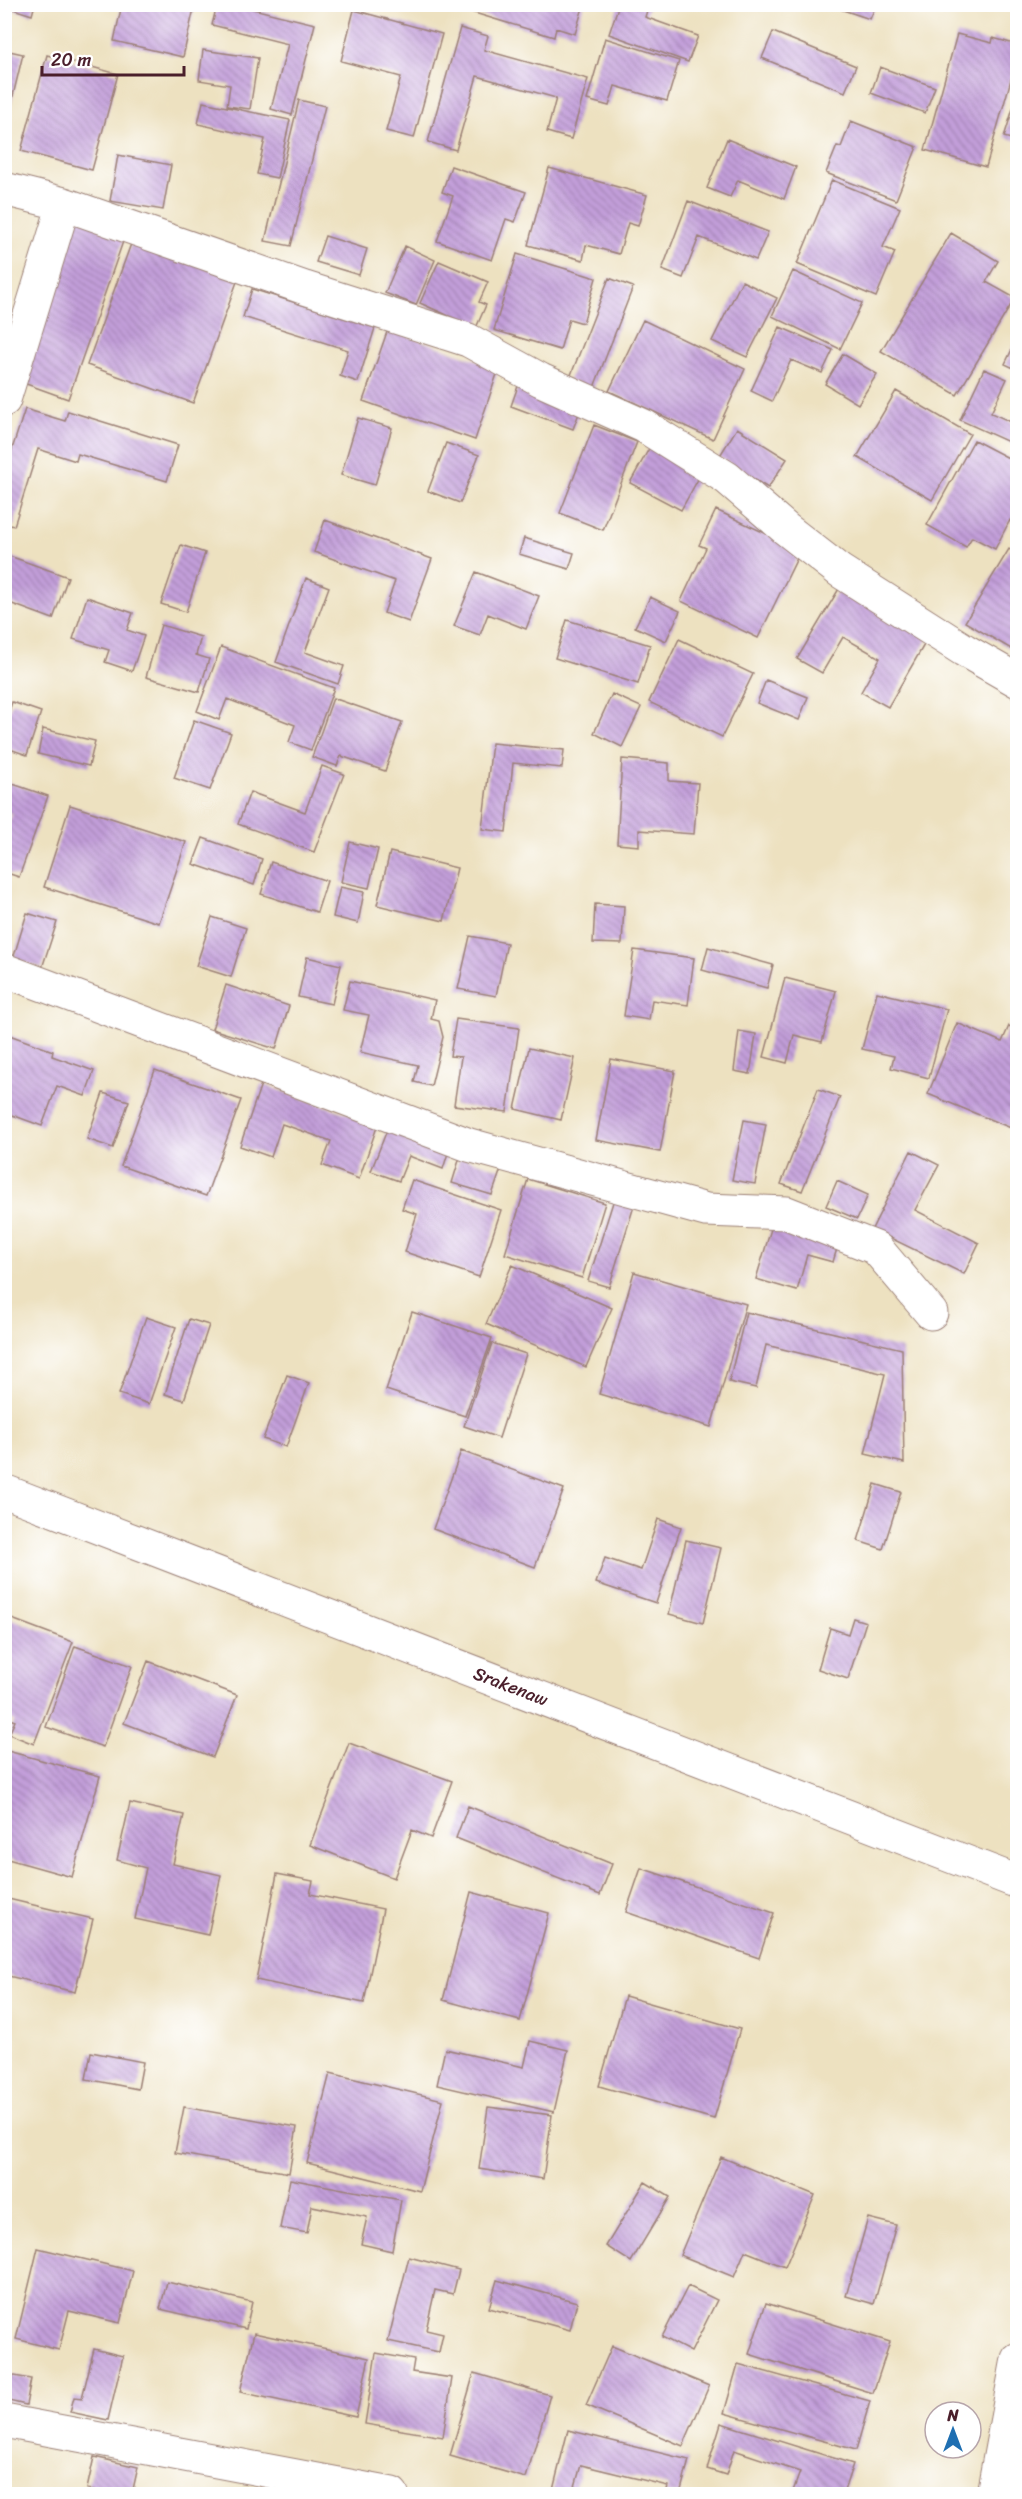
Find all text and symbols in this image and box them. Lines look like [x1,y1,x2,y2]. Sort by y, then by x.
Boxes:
scale bar [42,39,184,77]
text: 20 m [51,44,91,76]
street label: Srakenaw [469,1657,553,1715]
north arrow [923,2400,983,2460]
text: N [946,2401,959,2430]

